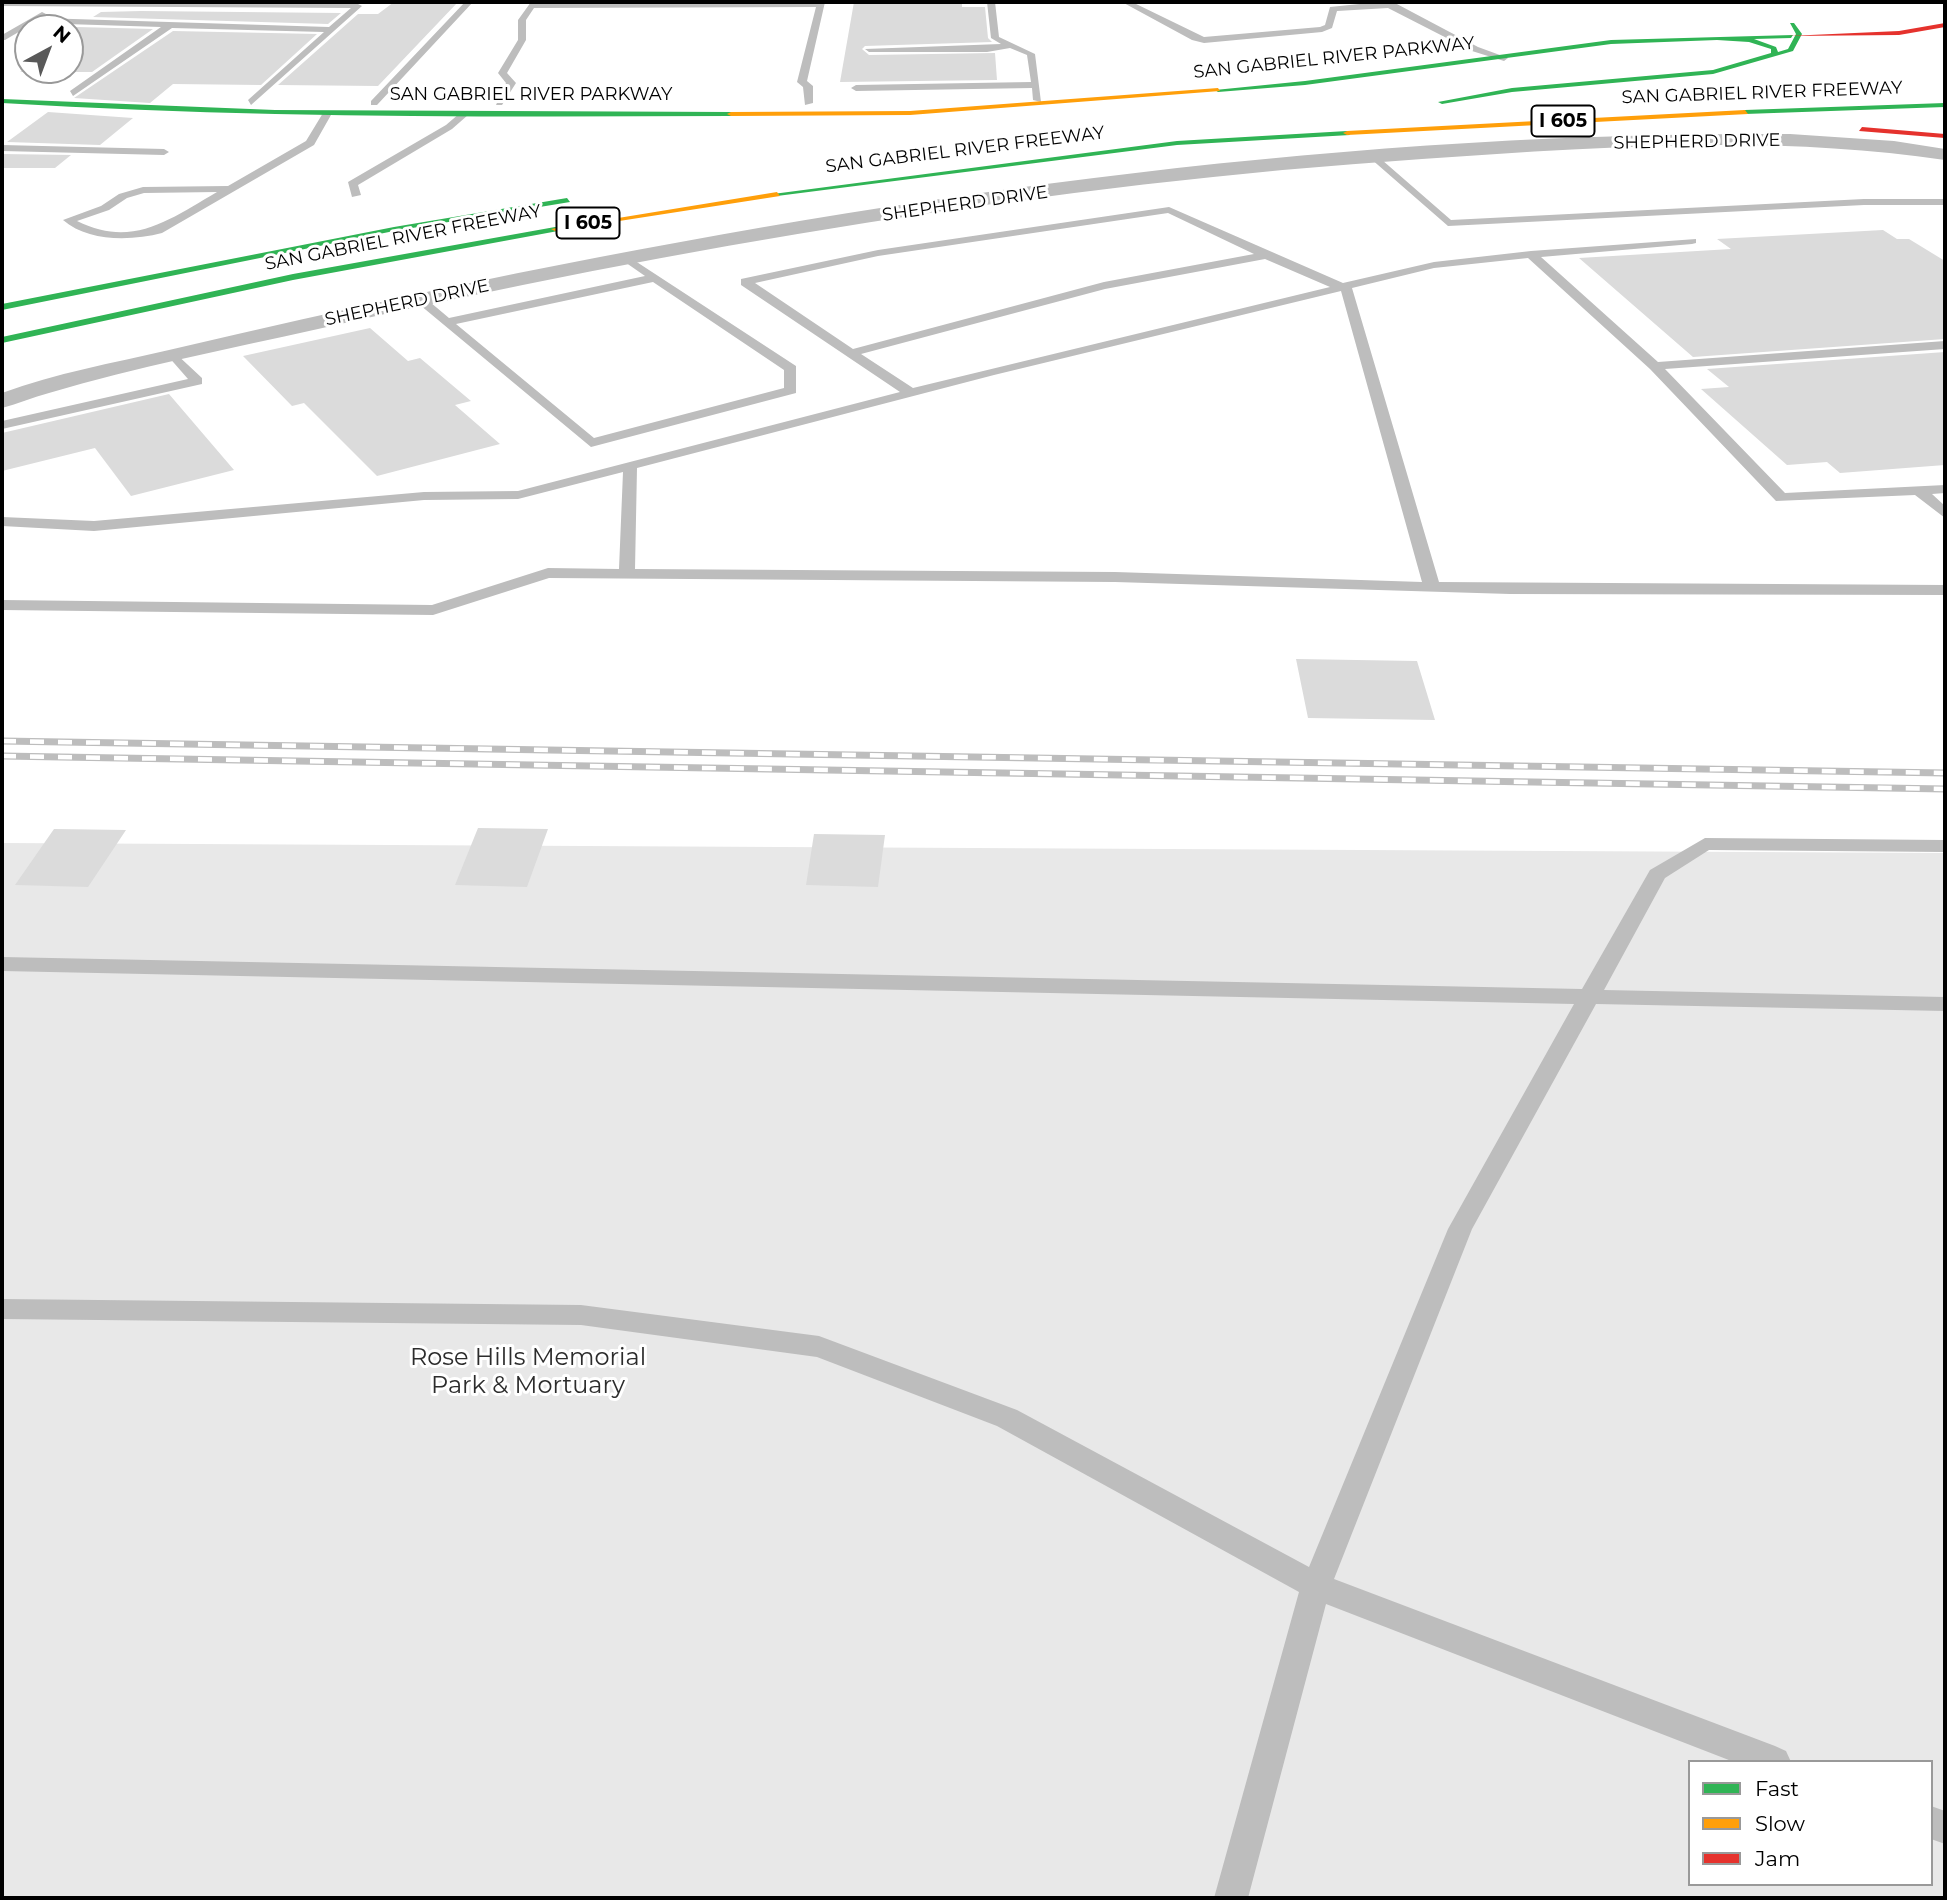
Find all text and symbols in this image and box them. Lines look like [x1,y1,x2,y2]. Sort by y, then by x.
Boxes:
north arrow [14,14,84,84]
text: N [48,21,75,48]
street label: SAN GABRIEL RIVER PARKWAY [1192,32,1476,84]
street label: SAN GABRIEL RIVER FREEWAY [1621,77,1903,109]
street label: SAN GABRIEL RIVER PARKWAY [390,84,672,106]
road number: I 605 [1532,105,1594,136]
street label: SAN GABRIEL RIVER FREEWAY [824,122,1106,178]
street label: SHEPHERD DRIVE [1613,130,1781,154]
street label: SHEPHERD DRIVE [881,182,1049,226]
street label: SAN GABRIEL RIVER FREEWAY [263,201,543,275]
road number: I 605 [556,208,620,238]
street label: SHEPHERD DRIVE [323,275,491,331]
park label: Rose Hills Memorial Park & Mortuary [410,1344,646,1400]
legend [1688,1760,1933,1886]
text: Fast [1755,1776,1799,1801]
text: Slow [1755,1811,1805,1836]
text: Jam [1755,1846,1800,1871]

